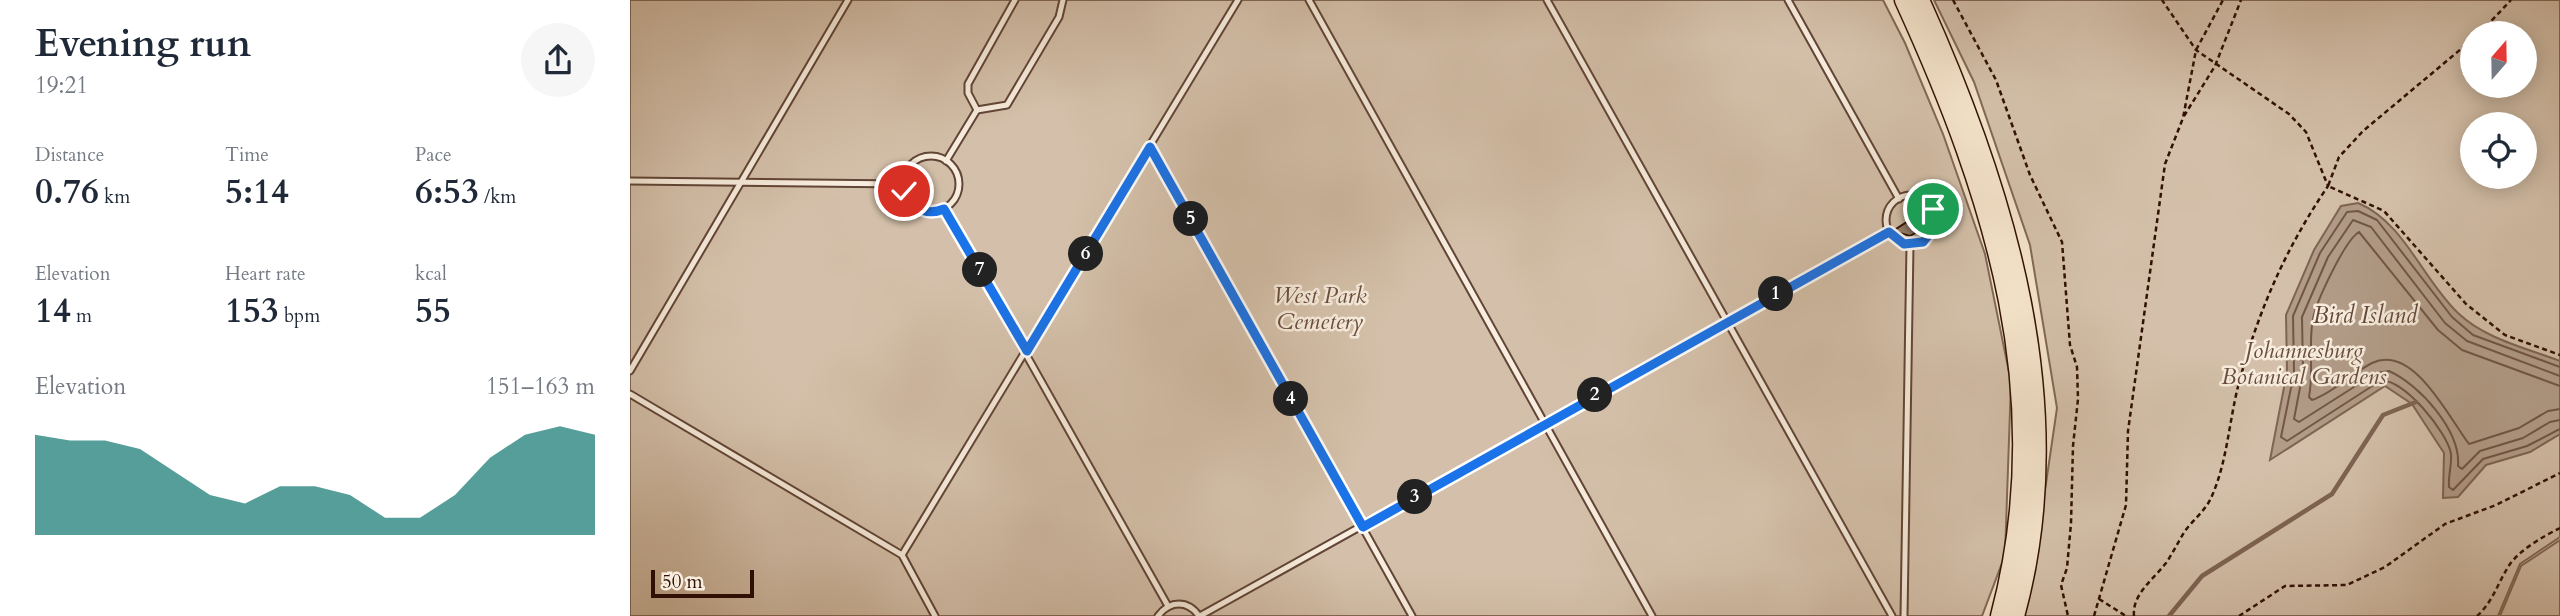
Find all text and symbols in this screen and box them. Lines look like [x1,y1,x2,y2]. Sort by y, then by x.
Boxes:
text: Evening run [35,18,251,70]
north arrow [2460,21,2538,98]
map controls [2460,21,2537,189]
button: share [521,23,595,97]
text: 19:21 [35,70,88,101]
button: locate [2460,112,2537,189]
text: Distance [35,142,104,168]
text: Time [225,142,269,168]
text: Pace [415,142,452,168]
pin [874,161,934,221]
text: 0.76 [35,168,99,216]
text: 5:14 [225,168,289,216]
text: 6:53 [415,168,479,216]
icon: check [885,172,923,210]
pin [1903,179,1963,239]
text: km [99,184,130,210]
text: /km [479,184,516,210]
icon: arrive [1914,190,1952,228]
pin: 5 [1174,202,1208,236]
text: 5 [1186,205,1195,231]
pin: 6 [1068,236,1104,272]
text: 6 [1081,240,1090,266]
pin: 7 [962,252,998,288]
text: 7 [975,256,984,282]
text: Elevation [35,261,110,287]
text: Heart rate [225,261,306,287]
text: kcal [415,261,447,287]
pin: 1 [1758,276,1794,312]
park label: West Park Cemetery [1273,280,1367,337]
text: 1 [1771,280,1780,306]
text: 14 [35,287,71,335]
text: 153 [225,287,279,335]
text: 55 [415,287,451,335]
water label: Bird Island [2313,299,2419,332]
text: m [71,303,92,329]
text: bpm [279,303,320,329]
park label: Johannesburg Botanical Gardens [2221,335,2387,392]
text: Elevation [35,371,126,402]
text: 151–163 m [486,371,595,402]
pin: 2 [1578,378,1612,412]
text: 2 [1590,381,1599,407]
pin: 4 [1274,382,1308,416]
text: 4 [1286,385,1295,411]
pin: 3 [1398,480,1432,514]
text: 3 [1410,483,1419,509]
scale bar [651,567,754,599]
text: 50 m [662,569,703,595]

